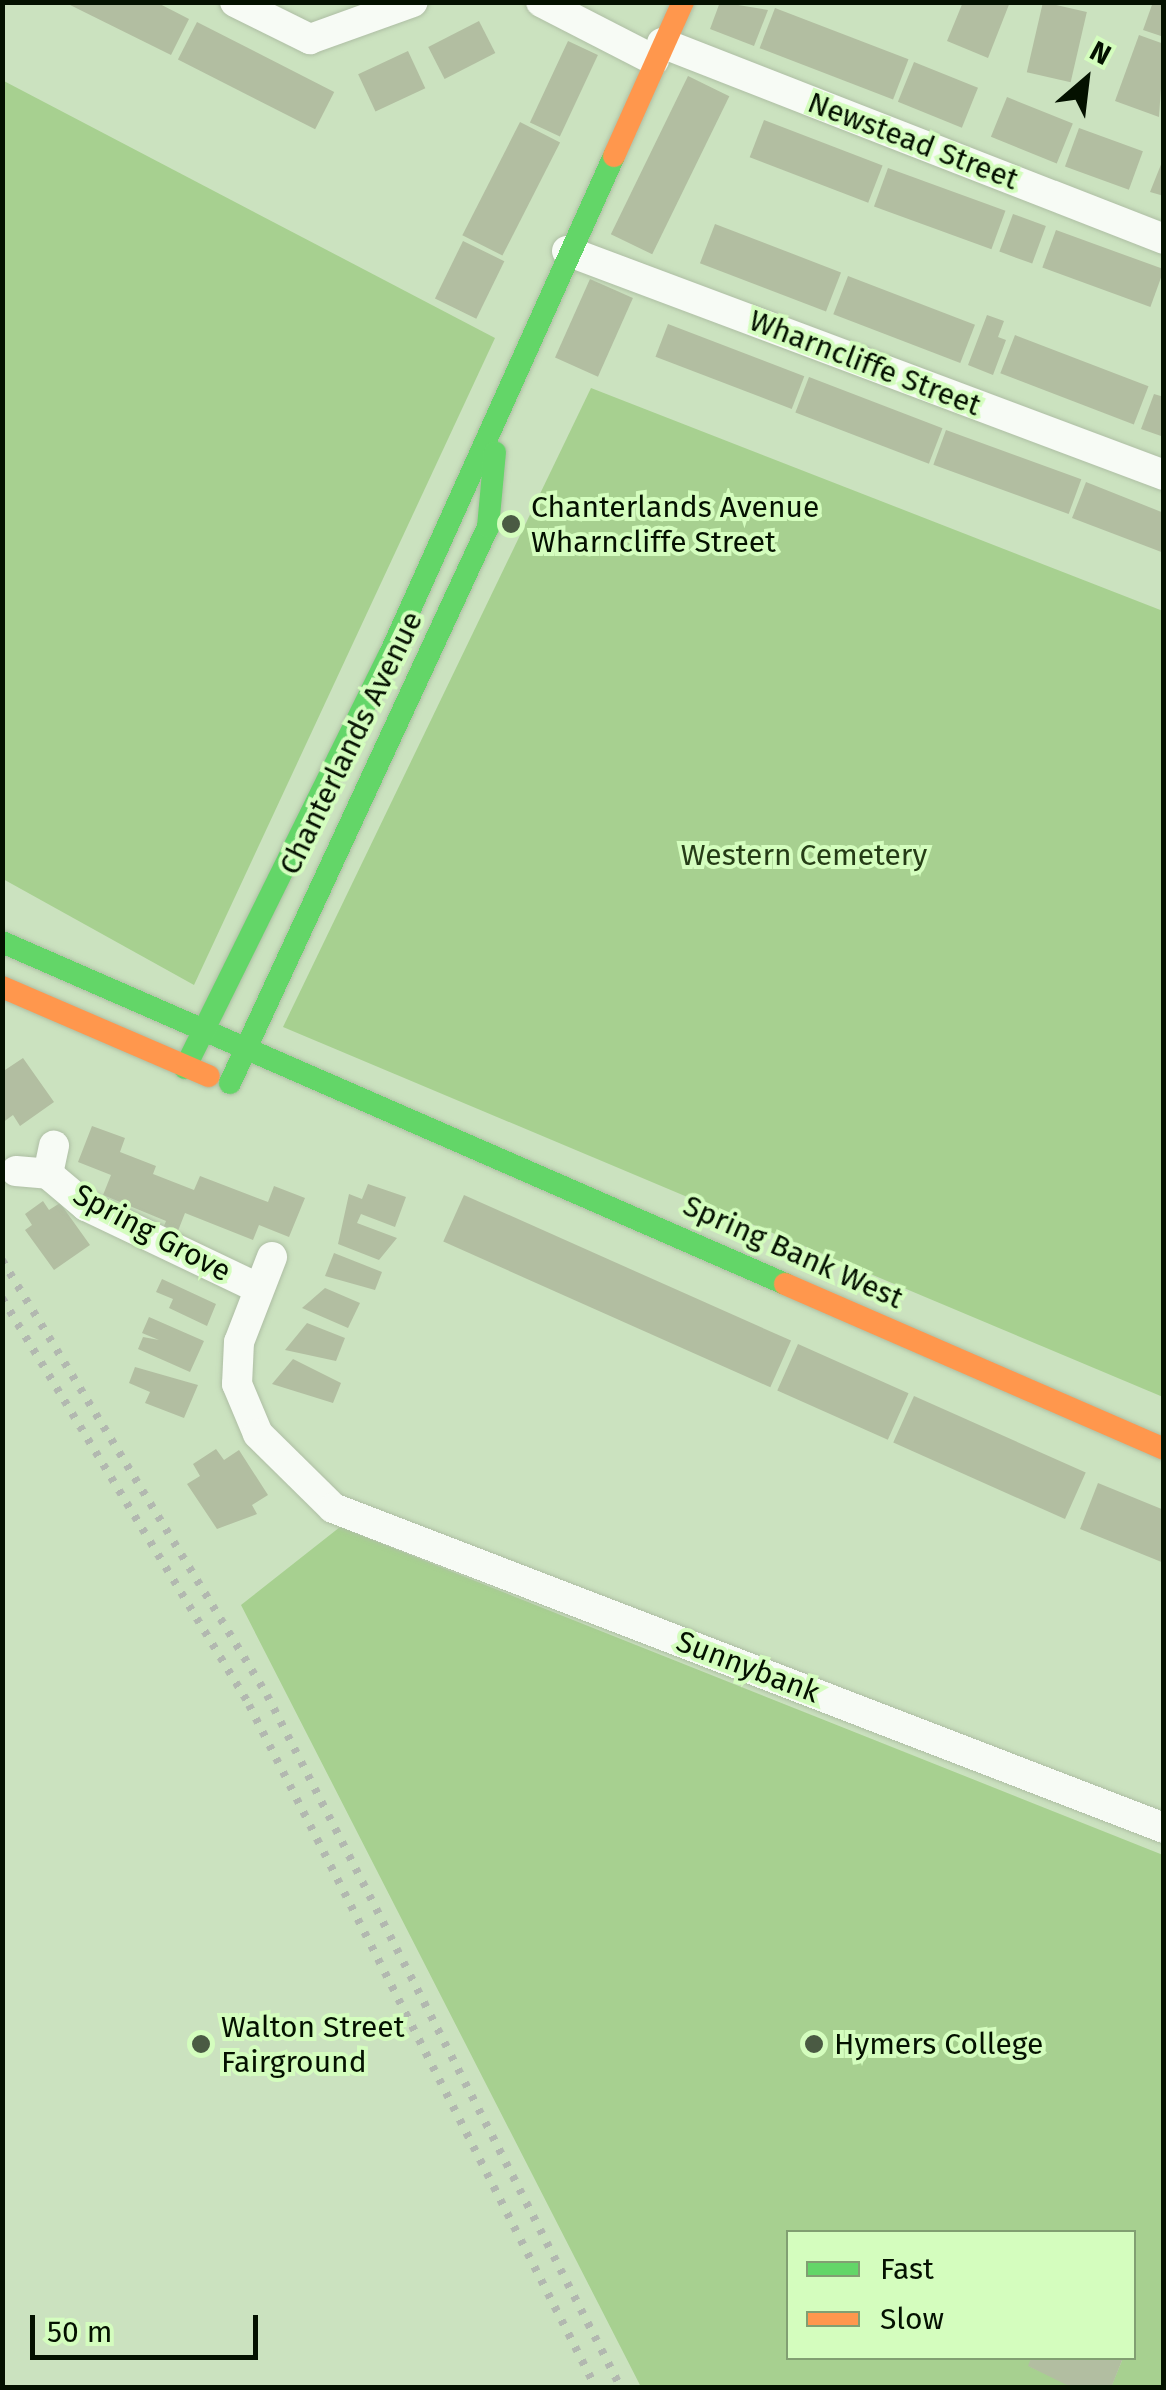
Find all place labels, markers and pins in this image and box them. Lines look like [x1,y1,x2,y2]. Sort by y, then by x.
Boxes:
place label: Chanterlands Avenue Wharncliffe Street [531,489,819,560]
marker: Chanterlands Avenue Wharncliffe Street [500,513,522,535]
place label: Walton Street Fairground [221,2009,405,2080]
place label: Hymers College [834,2026,1043,2062]
marker: Walton Street Fairground [190,2033,212,2055]
marker: Hymers College [803,2033,825,2055]

